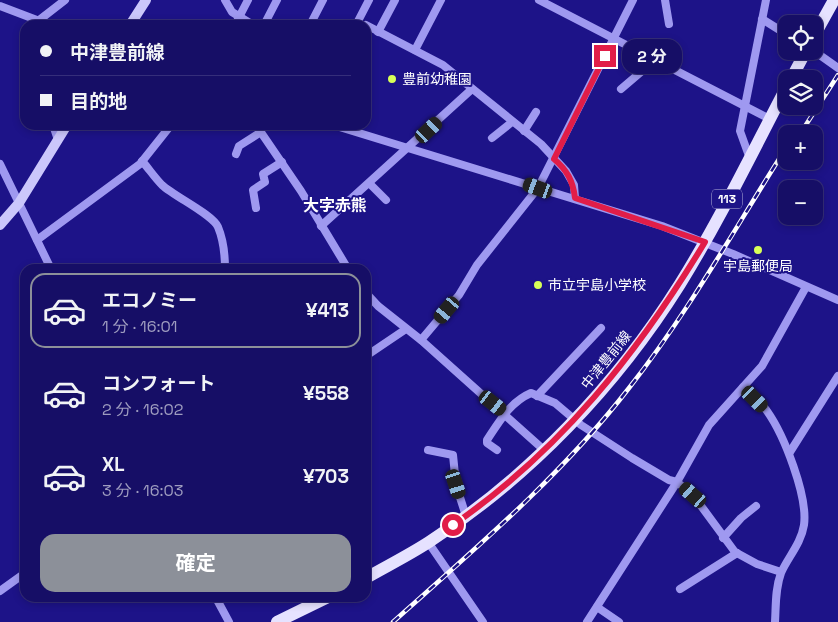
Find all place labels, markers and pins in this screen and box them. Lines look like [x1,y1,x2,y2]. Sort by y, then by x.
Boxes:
place label: 豊前幼稚園 [402,70,472,88]
marker: 豊前幼稚園 [386,73,398,85]
marker: 宇島郵便局 [752,244,764,256]
place label: 宇島郵便局 [723,257,793,275]
place label: 市立宇島小学校 [548,276,646,294]
marker: 市立宇島小学校 [532,279,544,291]

